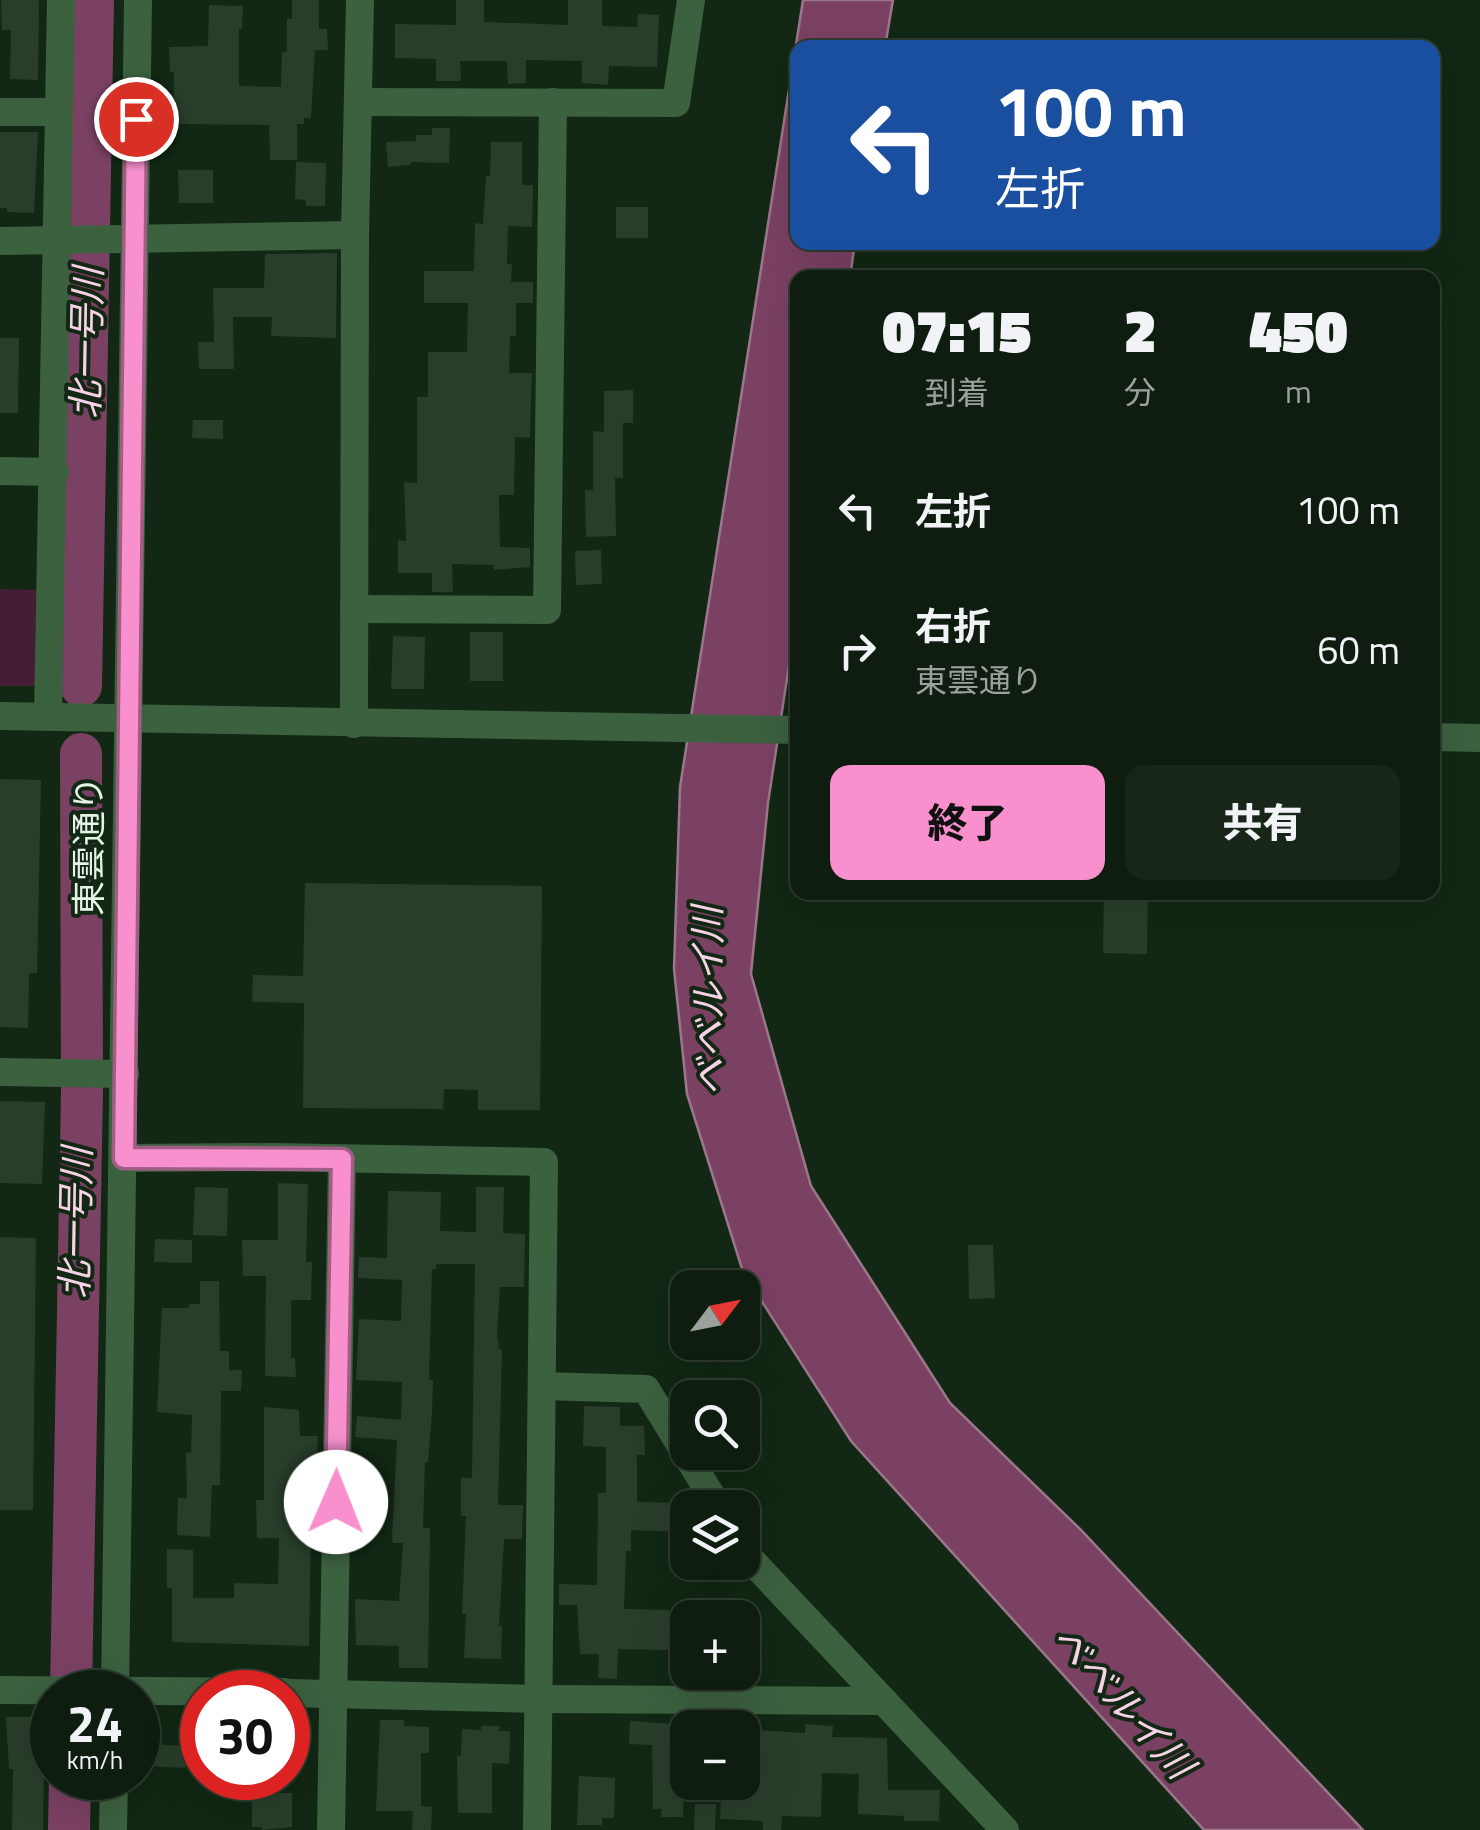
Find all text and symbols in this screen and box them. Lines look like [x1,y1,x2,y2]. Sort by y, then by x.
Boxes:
text: 100 m [995,57,1187,163]
pin [94,77,179,162]
icon: left [830,80,960,210]
icon: arrive [109,92,164,147]
text: 左折 [995,154,1085,222]
water label: 北一号川 [56,262,116,419]
text: 07:15 [882,284,1031,375]
text: 2 [1124,284,1157,375]
text: 450 [1249,284,1348,375]
text: m [1285,367,1312,415]
text: 到着 [925,368,989,416]
text: 分 [1124,368,1156,416]
text: 100 m [1296,481,1400,539]
text: 左折 [915,482,991,540]
icon: left [830,483,885,538]
text: 右折 [915,597,991,655]
text: 60 m [1317,621,1400,679]
icon: right [830,623,885,678]
text: 東雲通り [915,656,1043,704]
button: 終了 [830,765,1105,880]
button: 共有 [1125,765,1400,880]
street label: 東雲通り [61,776,115,916]
water label: ベベルイ川 [677,902,739,1097]
water label: 北一号川 [45,1142,105,1299]
north arrow [670,1270,760,1360]
map controls [670,1270,760,1800]
button: search [670,1380,760,1470]
position arrow [284,1450,388,1554]
button: layers [670,1490,760,1580]
button: + [670,1600,760,1690]
water label: ベベルイ川 [1038,1611,1211,1794]
speed limit sign: 30 [180,1670,310,1800]
text: 24 [67,1685,123,1761]
button: − [670,1710,760,1800]
text: km/h [67,1741,123,1779]

